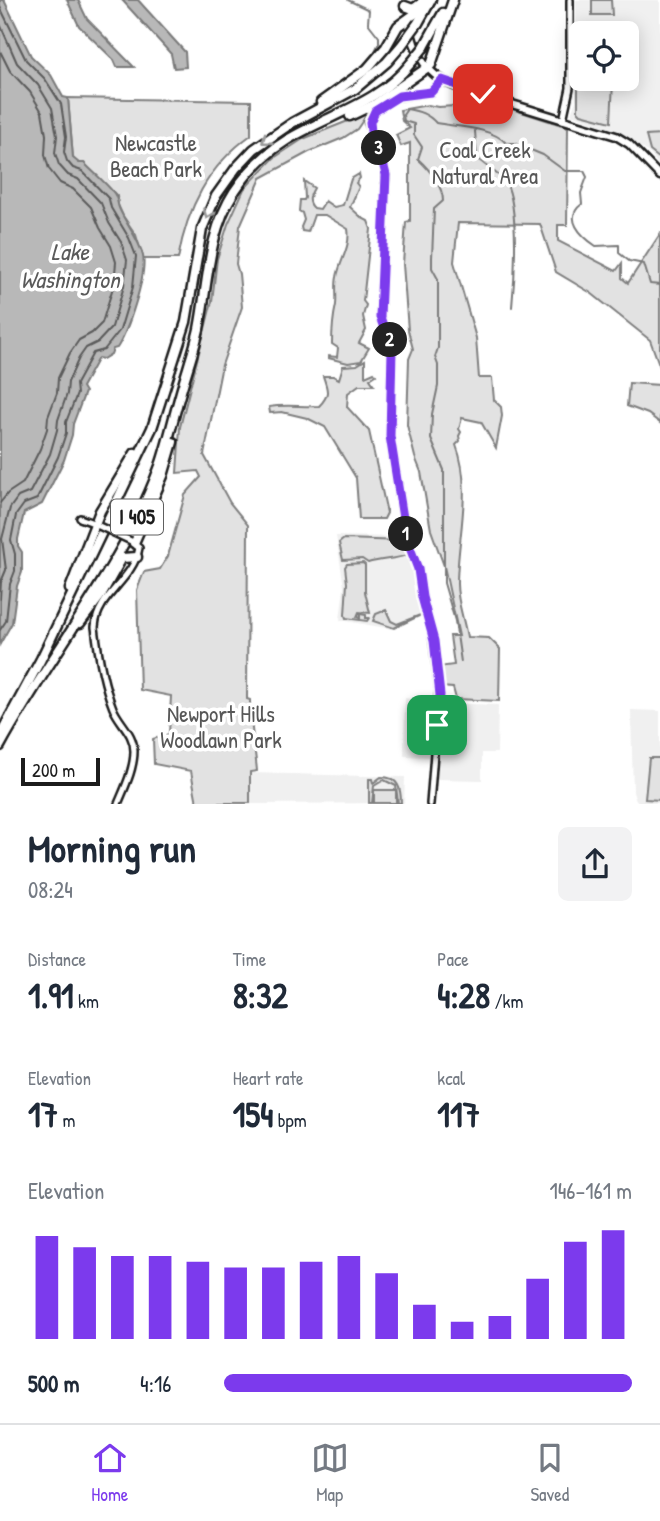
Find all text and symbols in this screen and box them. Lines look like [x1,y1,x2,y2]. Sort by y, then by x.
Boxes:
map controls [569,21,639,91]
button: locate [569,21,639,91]
pin [453,64,513,124]
icon: check [464,75,502,113]
park label: Newcastle Beach Park [110,127,203,184]
pin: 3 [362,130,396,166]
one-way arrow [261,132,274,145]
text: 3 [374,134,383,160]
park label: Coal Creek Natural Area [432,134,538,191]
one-way arrow [203,207,217,219]
water label: Lake Washington [20,235,122,296]
pin: 2 [372,322,408,358]
text: 2 [385,326,394,352]
road number: I 405 [111,500,163,534]
pin: 1 [388,516,424,552]
text: 1 [402,520,409,546]
pin [407,695,467,755]
park label: Newport Hills Woodlawn Park [160,698,282,755]
icon: arrive [418,706,456,744]
scale bar [21,754,100,786]
text: 200 m [32,757,75,783]
text: Morning run [28,822,196,874]
button: share [558,827,632,901]
text: 08:24 [28,874,73,905]
text: Distance [28,946,86,972]
text: Time [233,946,266,972]
text: Pace [437,946,469,972]
text: 1.91 [28,972,74,1019]
text: 8:32 [233,972,288,1019]
text: 4:28 [437,972,490,1019]
text: km [74,988,99,1014]
text: /km [490,988,523,1014]
text: Elevation [28,1065,91,1091]
text: Heart rate [233,1065,304,1091]
text: kcal [437,1065,465,1091]
text: 17 [28,1091,58,1138]
text: 154 [233,1091,273,1138]
text: 117 [437,1091,480,1138]
text: m [58,1107,75,1133]
text: bpm [273,1107,307,1133]
text: Elevation [28,1175,104,1206]
text: 146–161 m [549,1175,632,1206]
text: 500 m [28,1368,79,1399]
text: 4:16 [140,1368,172,1399]
tab: Home [91,1439,129,1507]
tab: Map [311,1439,349,1507]
tab: Saved [530,1439,569,1507]

